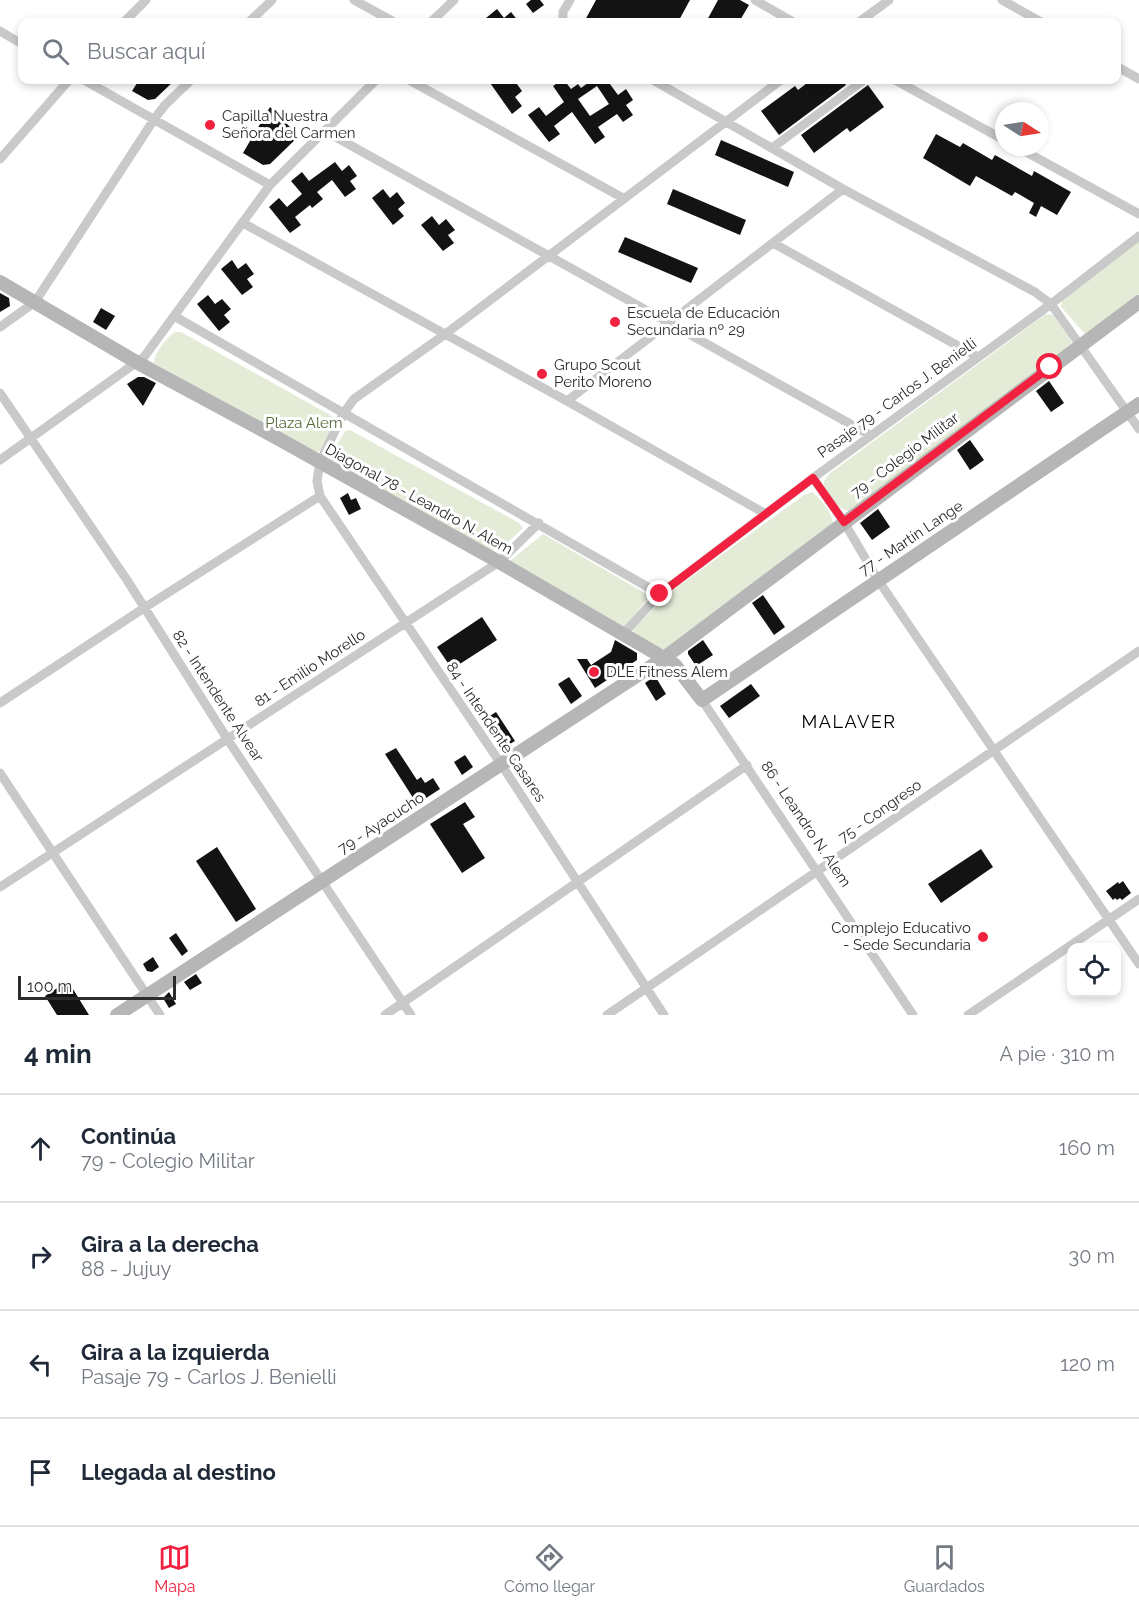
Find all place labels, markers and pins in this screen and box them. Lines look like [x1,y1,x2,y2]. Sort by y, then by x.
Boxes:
place label: Capilla Nuestra Señora del Carmen [222,107,355,142]
marker: Capilla Nuestra Señora del Carmen [203,118,217,132]
place label: Escuela de Educación Secundaria nº 29 [627,304,780,339]
marker: Escuela de Educación Secundaria nº 29 [608,315,622,329]
place label: Grupo Scout Perito Moreno [554,356,652,391]
marker: Grupo Scout Perito Moreno [535,367,549,381]
place label: DLE Fitness Alem [606,663,728,681]
marker: DLE Fitness Alem [587,665,601,679]
place label: Complejo Educativo - Sede Secundaria [831,919,971,954]
marker: Complejo Educativo - Sede Secundaria [976,930,990,944]

